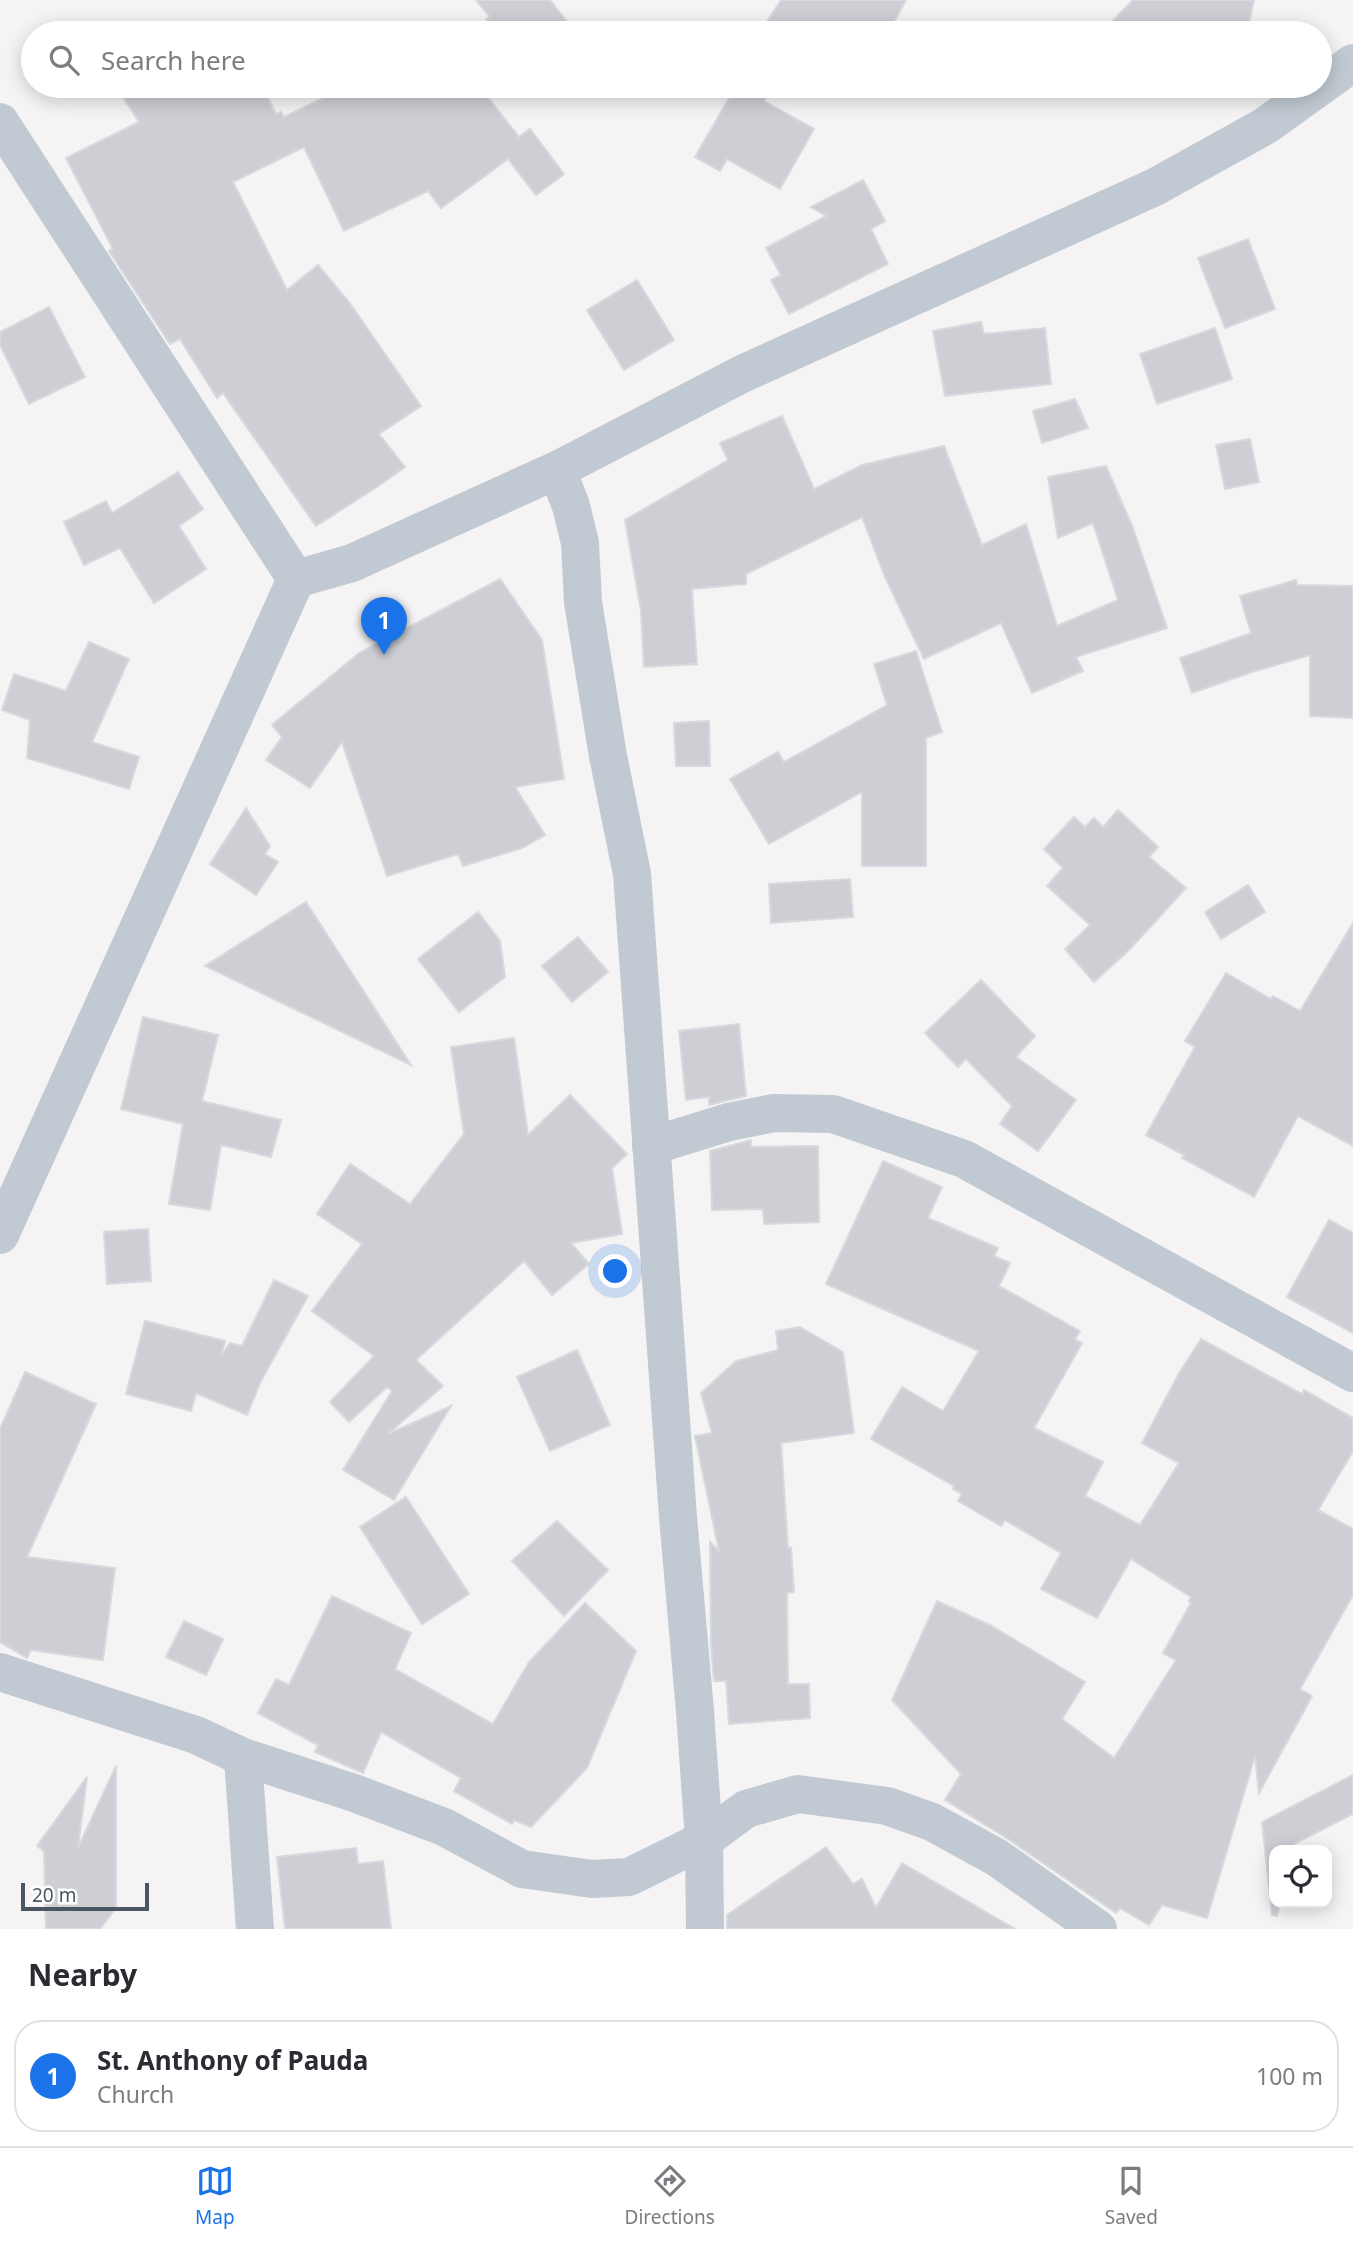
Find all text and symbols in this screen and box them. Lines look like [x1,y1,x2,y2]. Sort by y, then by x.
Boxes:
search box [21,21,1332,98]
icon: search [45,41,83,79]
text: Search here [101,42,246,78]
pin: 1 [361,597,407,655]
your location [598,1254,632,1288]
map controls [1269,1845,1332,1908]
button: locate [1269,1845,1332,1908]
scale bar [21,1880,149,1912]
text: 20 m [32,1882,76,1908]
text: Nearby [28,1954,137,1995]
text: St. Anthony of Pauda [97,2042,368,2078]
text: 1 [46,2060,60,2092]
text: 100 m [1256,2060,1323,2092]
text: Church [97,2078,174,2110]
tab: Map [195,2162,235,2230]
tab: Directions [625,2162,715,2230]
tab: Saved [1105,2162,1158,2230]

